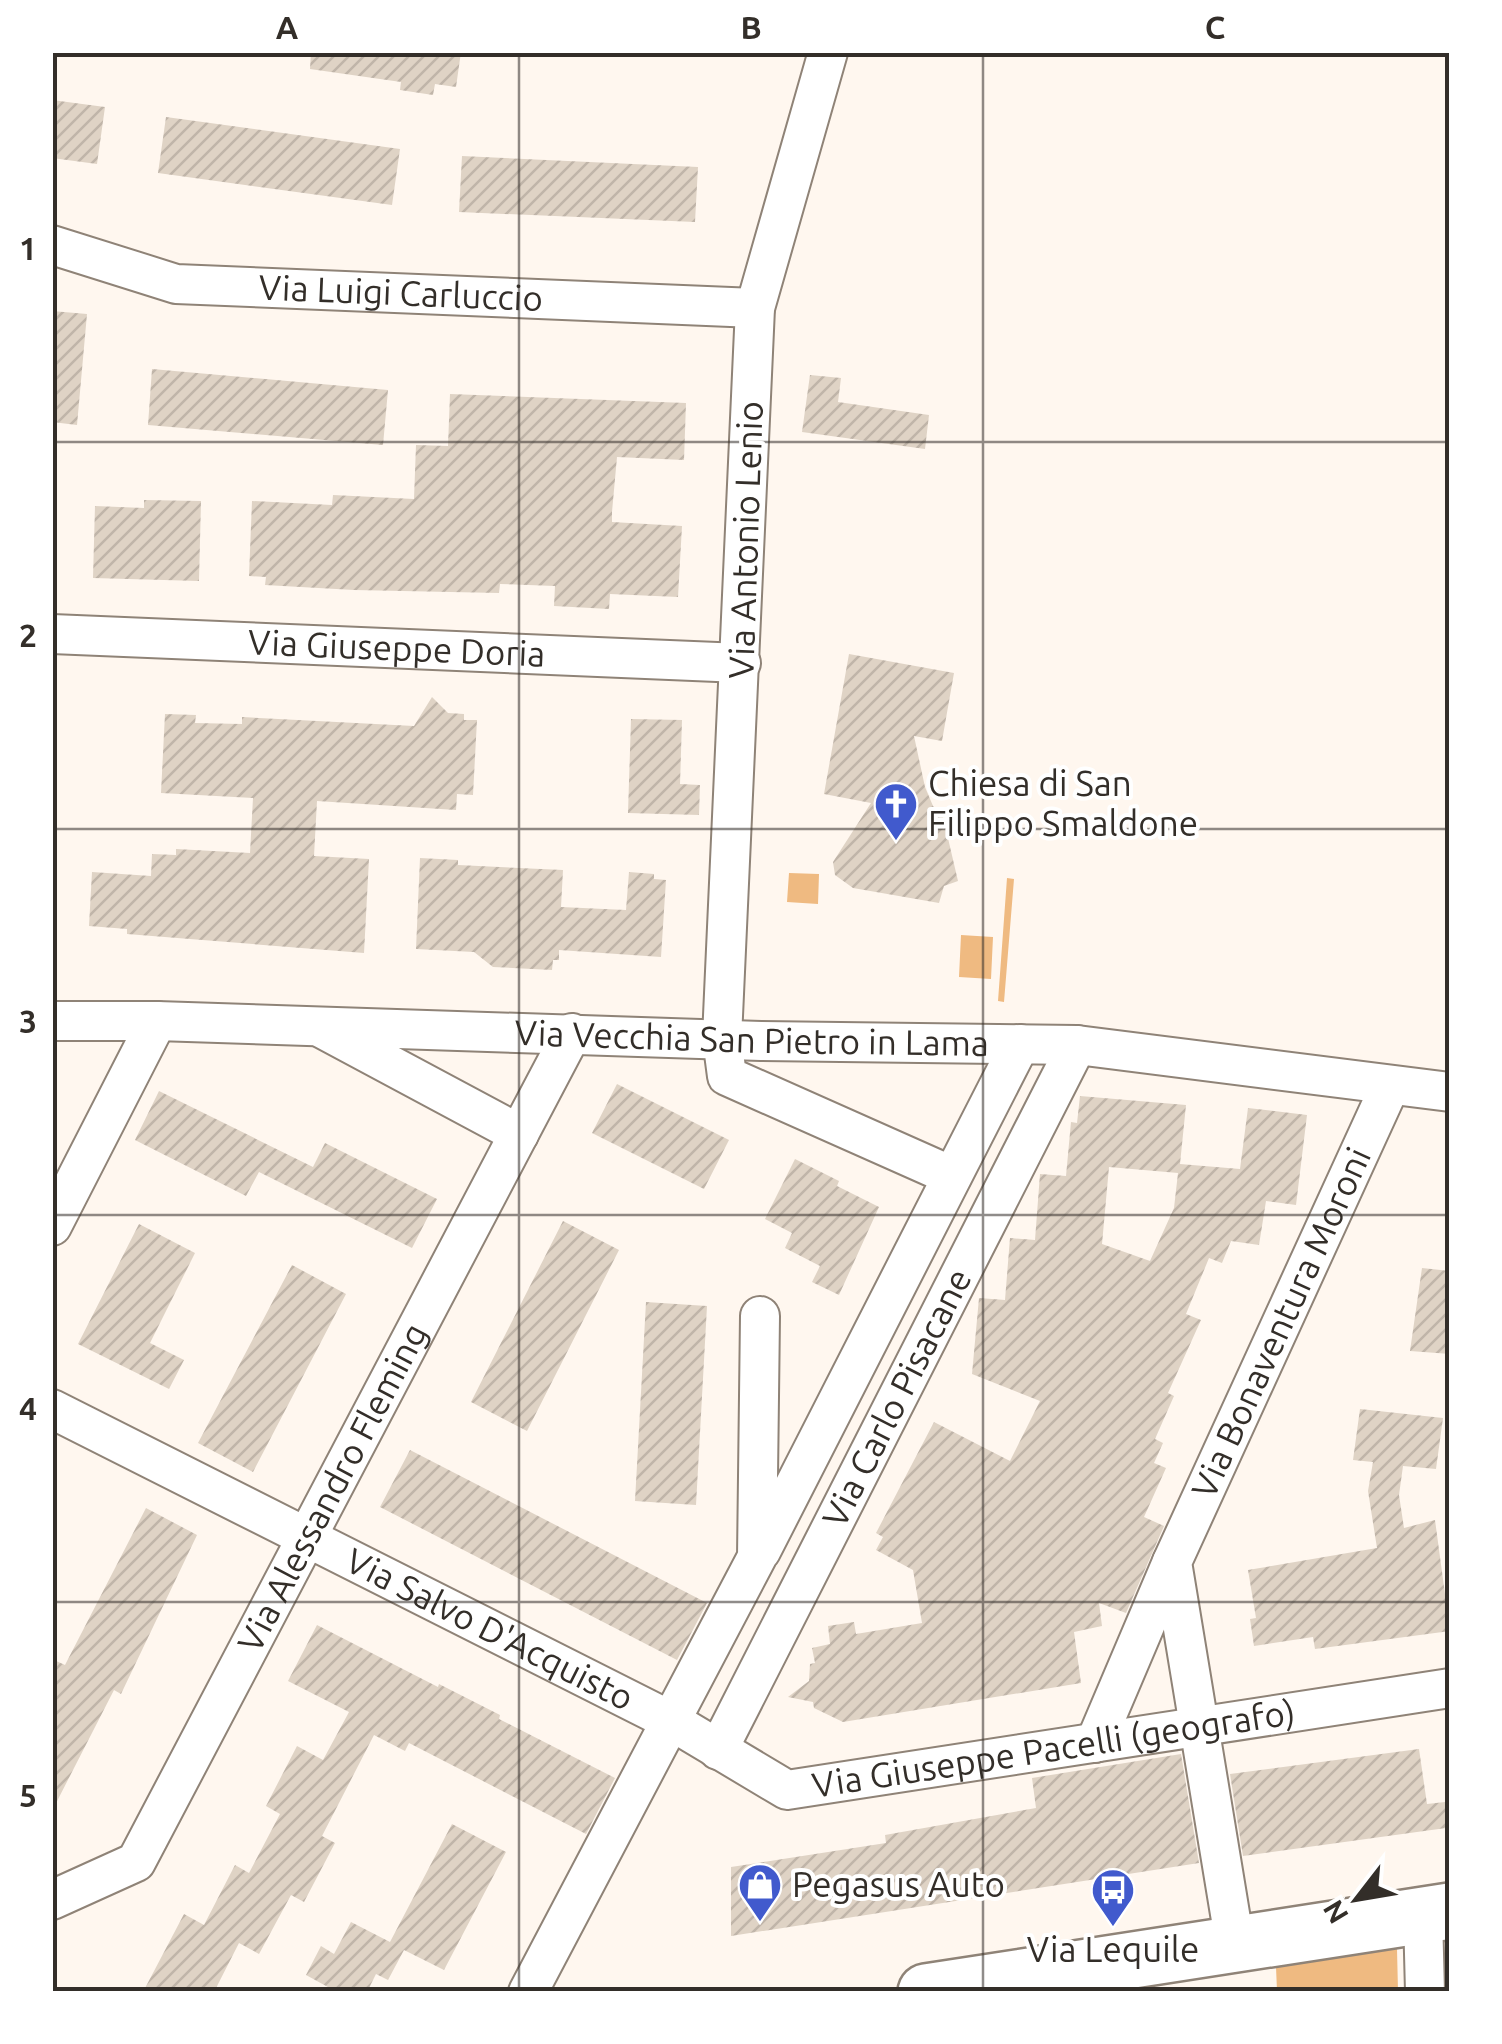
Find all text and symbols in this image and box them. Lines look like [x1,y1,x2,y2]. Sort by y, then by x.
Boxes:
text: A [276,9,299,45]
text: B [740,9,762,45]
text: C [1205,9,1225,45]
text: 1 [19,230,37,266]
street label: Via Luigi Carluccio [258,266,544,318]
street label: Via Antonio Lenio [720,400,770,680]
text: 2 [19,617,37,653]
street label: Via Giuseppe Doria [247,621,546,674]
place label: Chiesa di San Filippo Smaldone [928,763,1198,843]
church icon: Chiesa di San Filippo Smaldone [873,781,919,842]
text: 3 [19,1003,37,1039]
street label: Via Vecchia San Pietro in Lama [514,1012,989,1063]
street label: Via Bonaventura Moroni [1183,1141,1378,1504]
street label: Via Carlo Pisacane [814,1262,979,1533]
street label: Via Alessandro Fleming [229,1316,435,1658]
text: 4 [19,1390,37,1426]
street label: Via Salvo D'Acquisto [340,1540,640,1718]
street label: Via Giuseppe Pacelli (geografo) [809,1691,1298,1805]
text: 5 [19,1777,37,1813]
north arrow [1307,1849,1407,1949]
shop icon: Pegasus Auto [737,1862,783,1923]
place label: Pegasus Auto [792,1864,1005,1904]
bus stop icon: Via Lequile [1090,1867,1136,1928]
text: N [1316,1895,1354,1929]
place label: Via Lequile [1027,1929,1199,1969]

